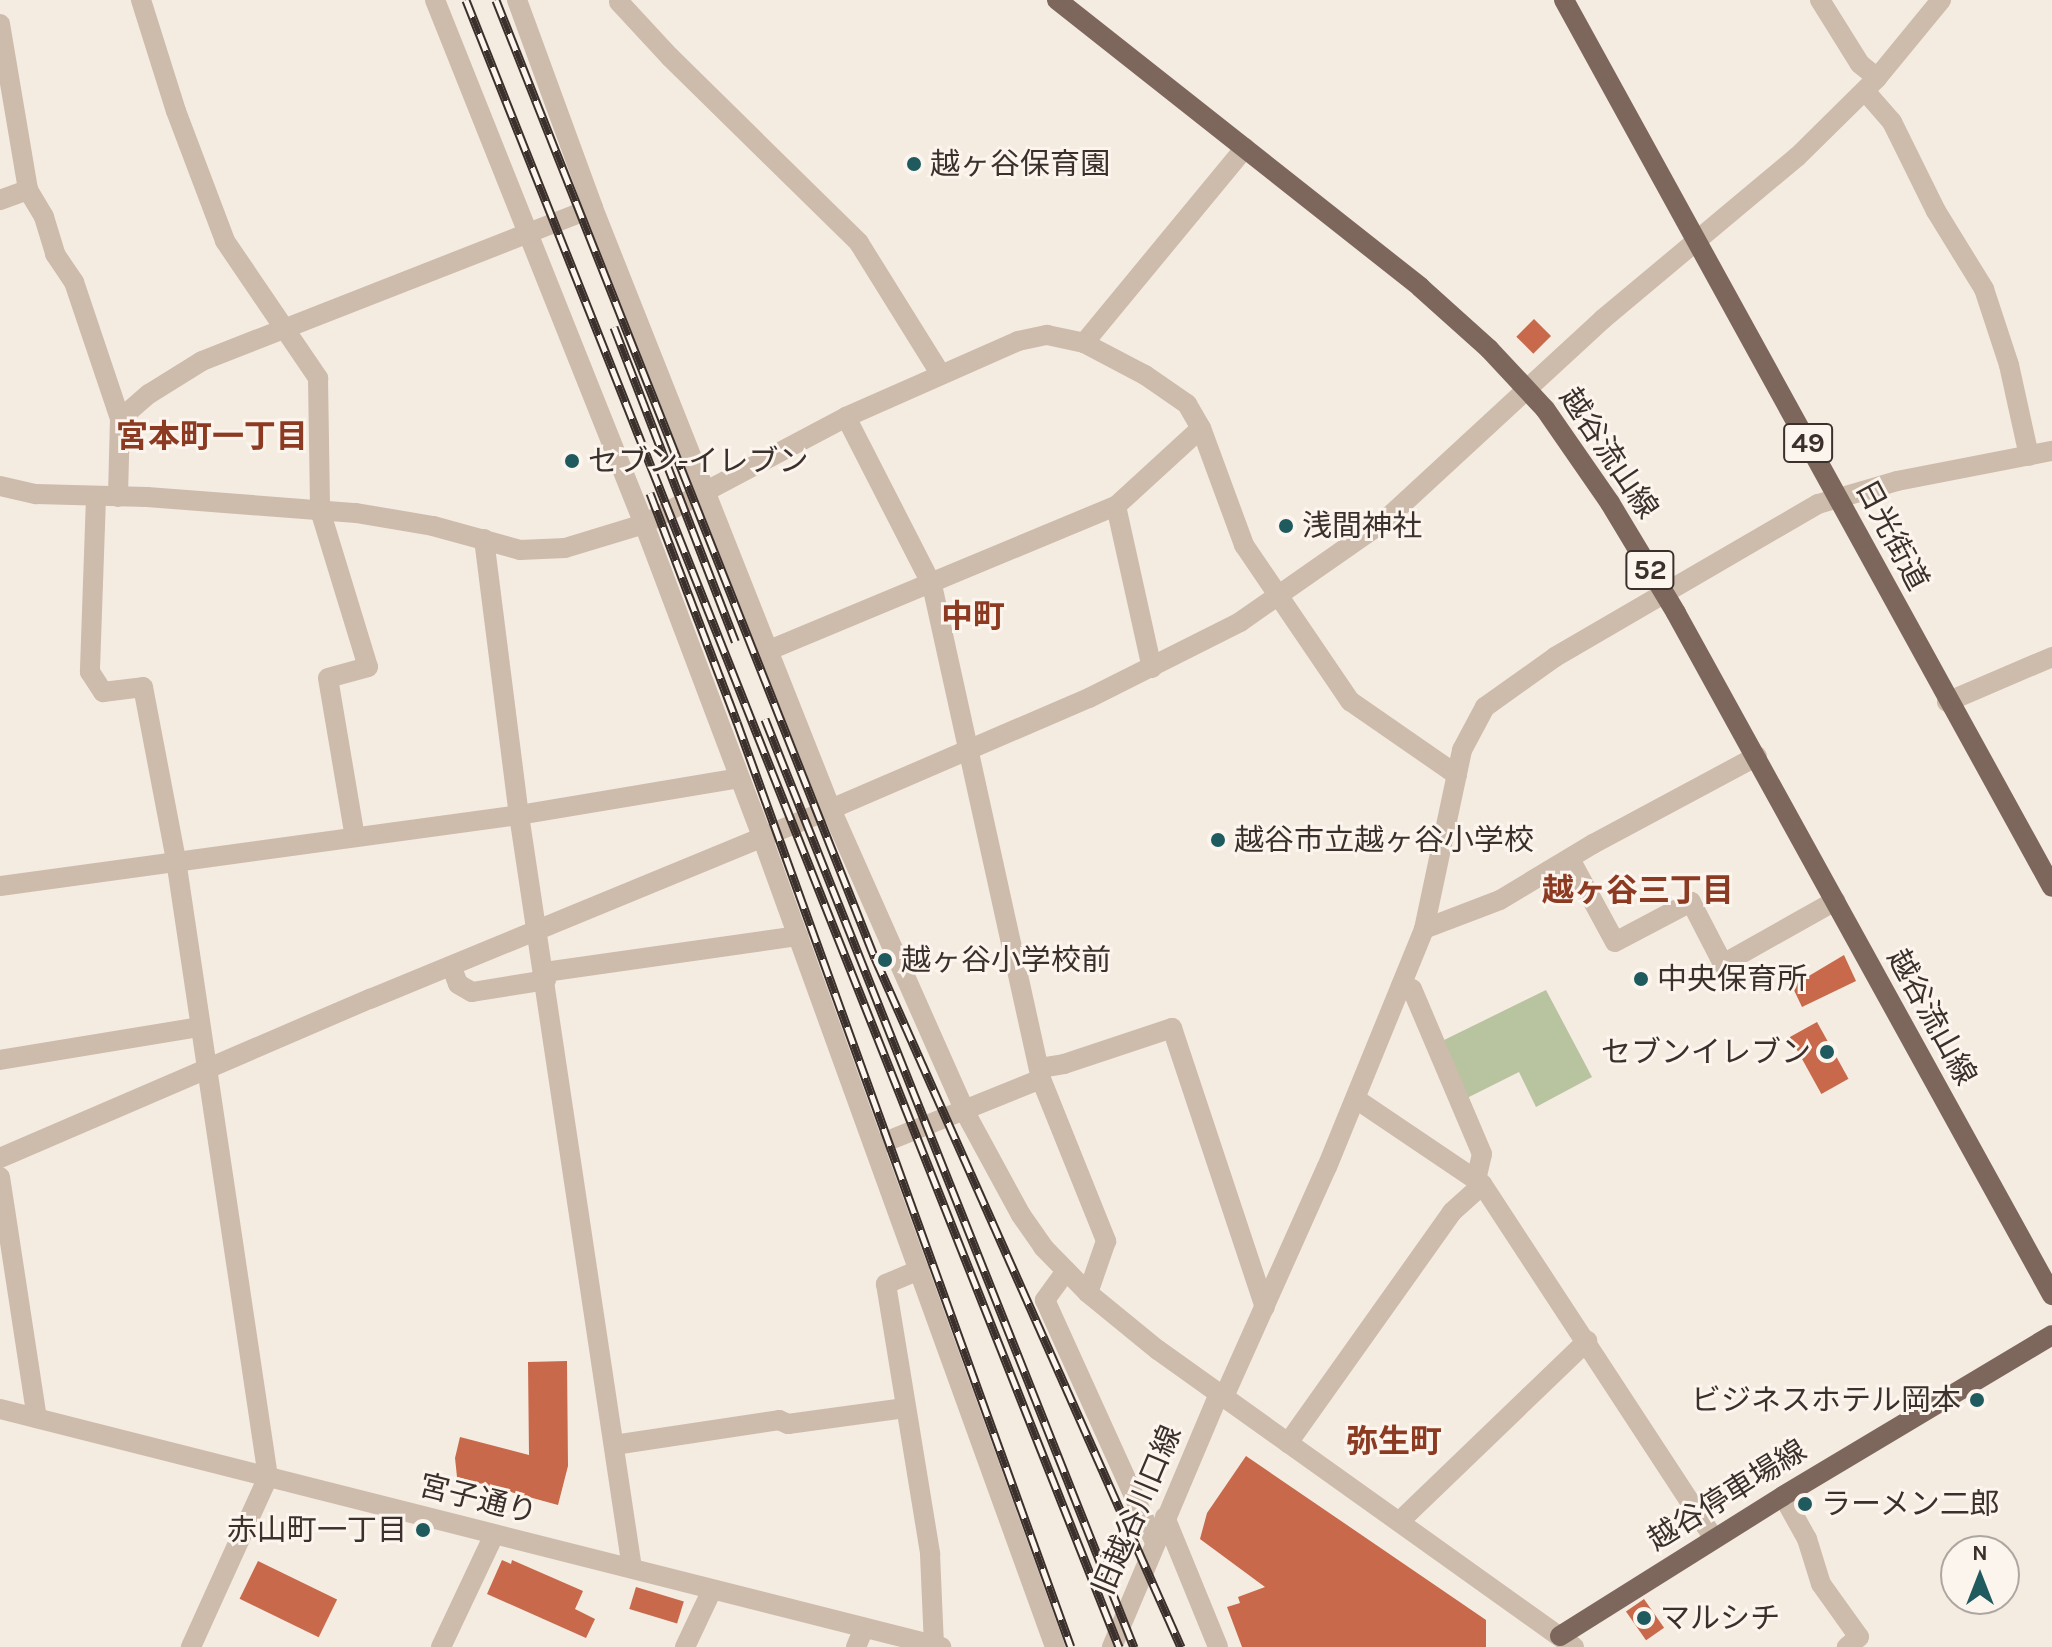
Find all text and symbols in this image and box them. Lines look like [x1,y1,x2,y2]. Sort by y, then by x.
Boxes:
place label: 越ヶ谷保育園 [930,146,1110,182]
marker: 越ヶ谷保育園 [905,155,923,173]
street label: 越谷流山線 [1552,381,1666,525]
district label: 宮本町一丁目 [116,418,308,456]
road number: 49 [1782,419,1834,467]
place label: セブン-イレブン [588,443,808,479]
marker: セブン-イレブン [563,452,581,470]
street label: 日光街道 [1848,474,1936,596]
place label: 浅間神社 [1302,508,1422,544]
marker: 浅間神社 [1277,517,1295,535]
road number: 52 [1624,546,1676,594]
district label: 中町 [941,598,1005,636]
place label: 越谷市立越ヶ谷小学校 [1234,822,1534,858]
marker: 越谷市立越ヶ谷小学校 [1209,831,1227,849]
district label: 越ヶ谷三丁目 [1542,872,1734,910]
place label: 越ヶ谷小学校前 [901,942,1111,978]
street label: 越谷流山線 [1880,943,1984,1091]
marker: 越ヶ谷小学校前 [876,951,894,969]
place label: 中央保育所 [1657,961,1807,997]
marker: 中央保育所 [1632,970,1650,988]
place label: セブンイレブン [1601,1034,1811,1070]
marker: セブンイレブン [1818,1043,1836,1061]
place label: ビジネスホテル岡本 [1691,1382,1961,1418]
marker: ビジネスホテル岡本 [1968,1391,1986,1409]
street label: 旧越谷川口線 [1085,1420,1189,1600]
district label: 弥生町 [1346,1423,1442,1461]
street label: 越谷停車場線 [1641,1432,1813,1558]
street label: 宮子通り [415,1467,541,1531]
place label: ラーメン二郎 [1821,1486,2001,1522]
marker: ラーメン二郎 [1796,1495,1814,1513]
place label: 赤山町一丁目 [227,1512,407,1548]
marker: 赤山町一丁目 [414,1521,432,1539]
north arrow [1940,1535,2020,1615]
text: N [1972,1540,1988,1566]
place label: マルシチ [1660,1600,1780,1636]
marker: マルシチ [1635,1609,1653,1627]

